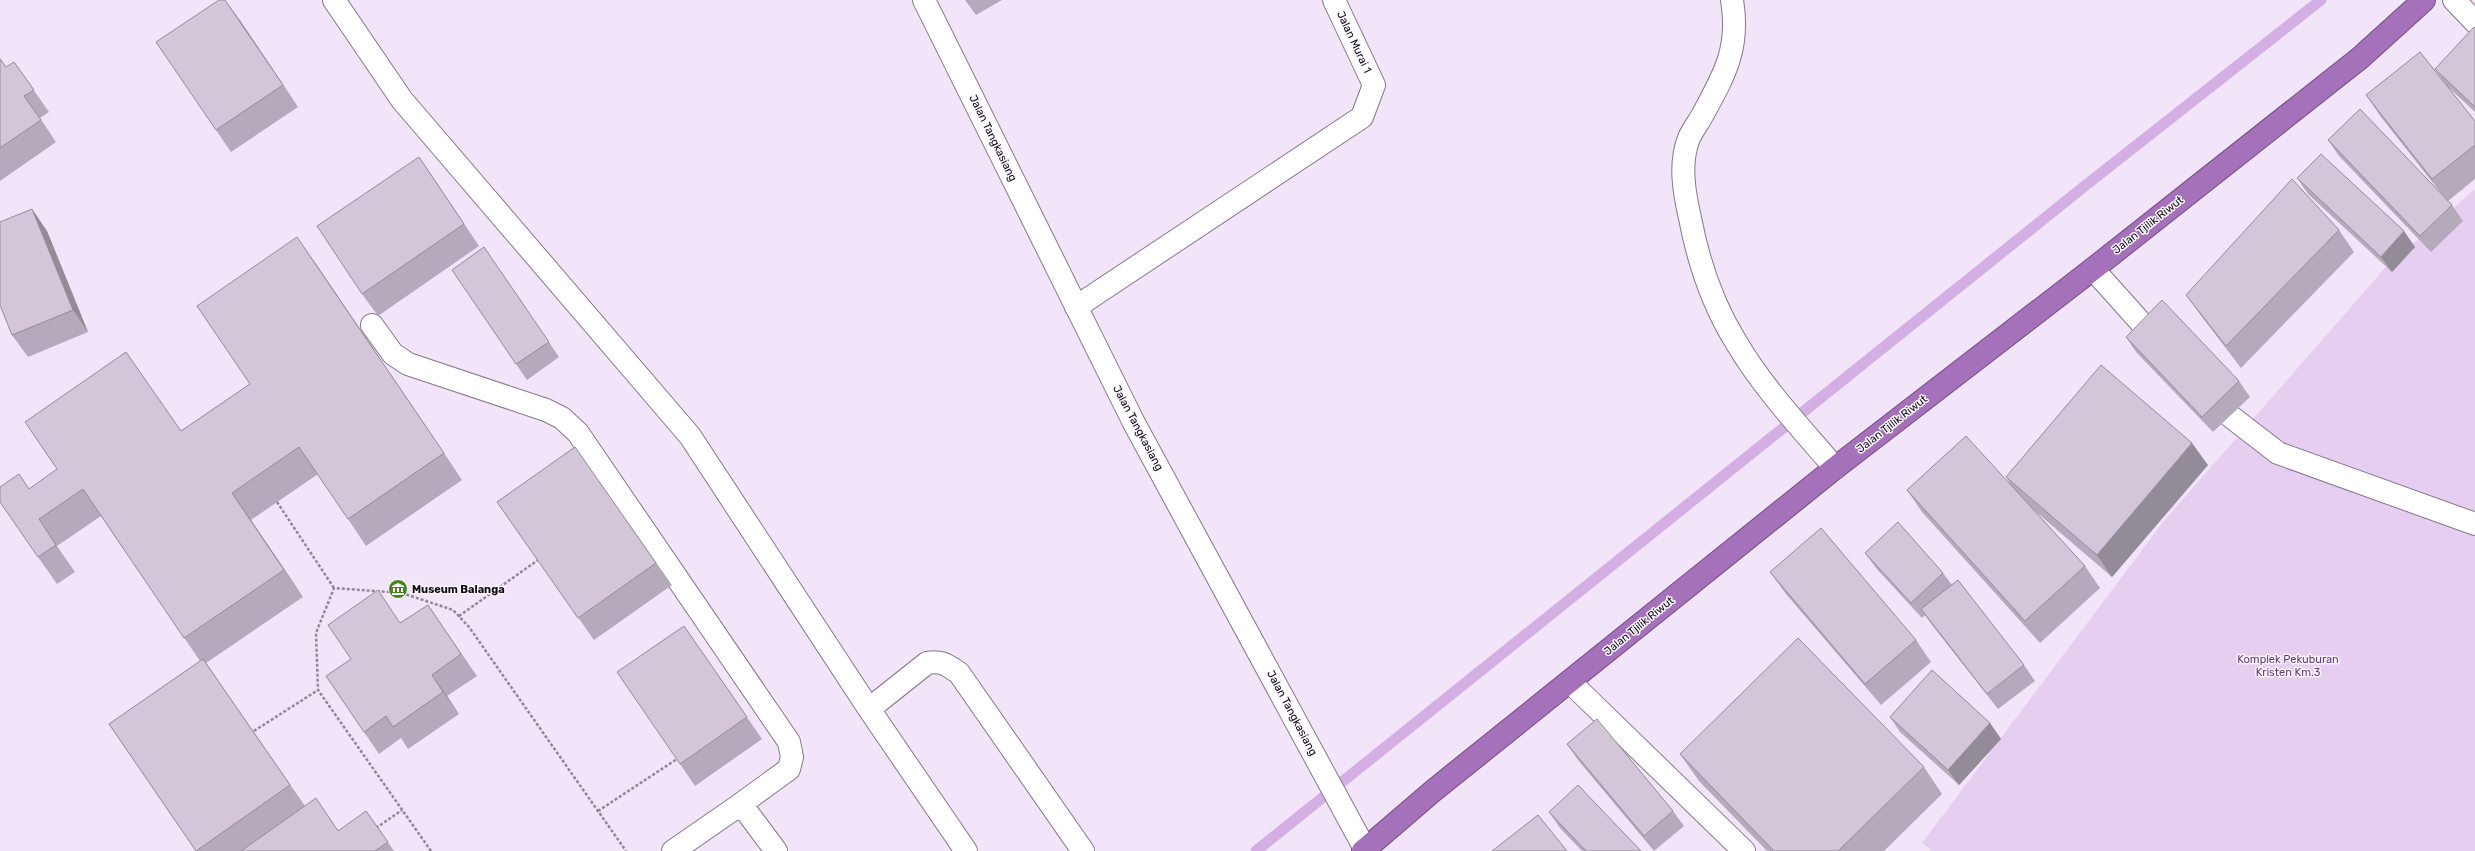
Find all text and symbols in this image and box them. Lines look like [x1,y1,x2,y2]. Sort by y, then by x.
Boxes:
street label: Jalan Murai 1 [1334,9,1374,75]
street label: Jalan Tangkasiang [966,93,1020,183]
street label: Jalan Tjilik Riwut [2110,193,2186,257]
street label: Jalan Tangkasiang [1110,383,1166,473]
street label: Jalan Tjilik Riwut [1854,392,1930,456]
museum icon: Museum Balanga [387,578,409,600]
place label: Museum Balanga [412,583,505,596]
street label: Jalan Tjilik Riwut [1602,594,1677,658]
park label: Komplek Pekuburan Kristen Km.3 [2237,653,2339,679]
street label: Jalan Tangkasiang [1264,668,1320,758]

